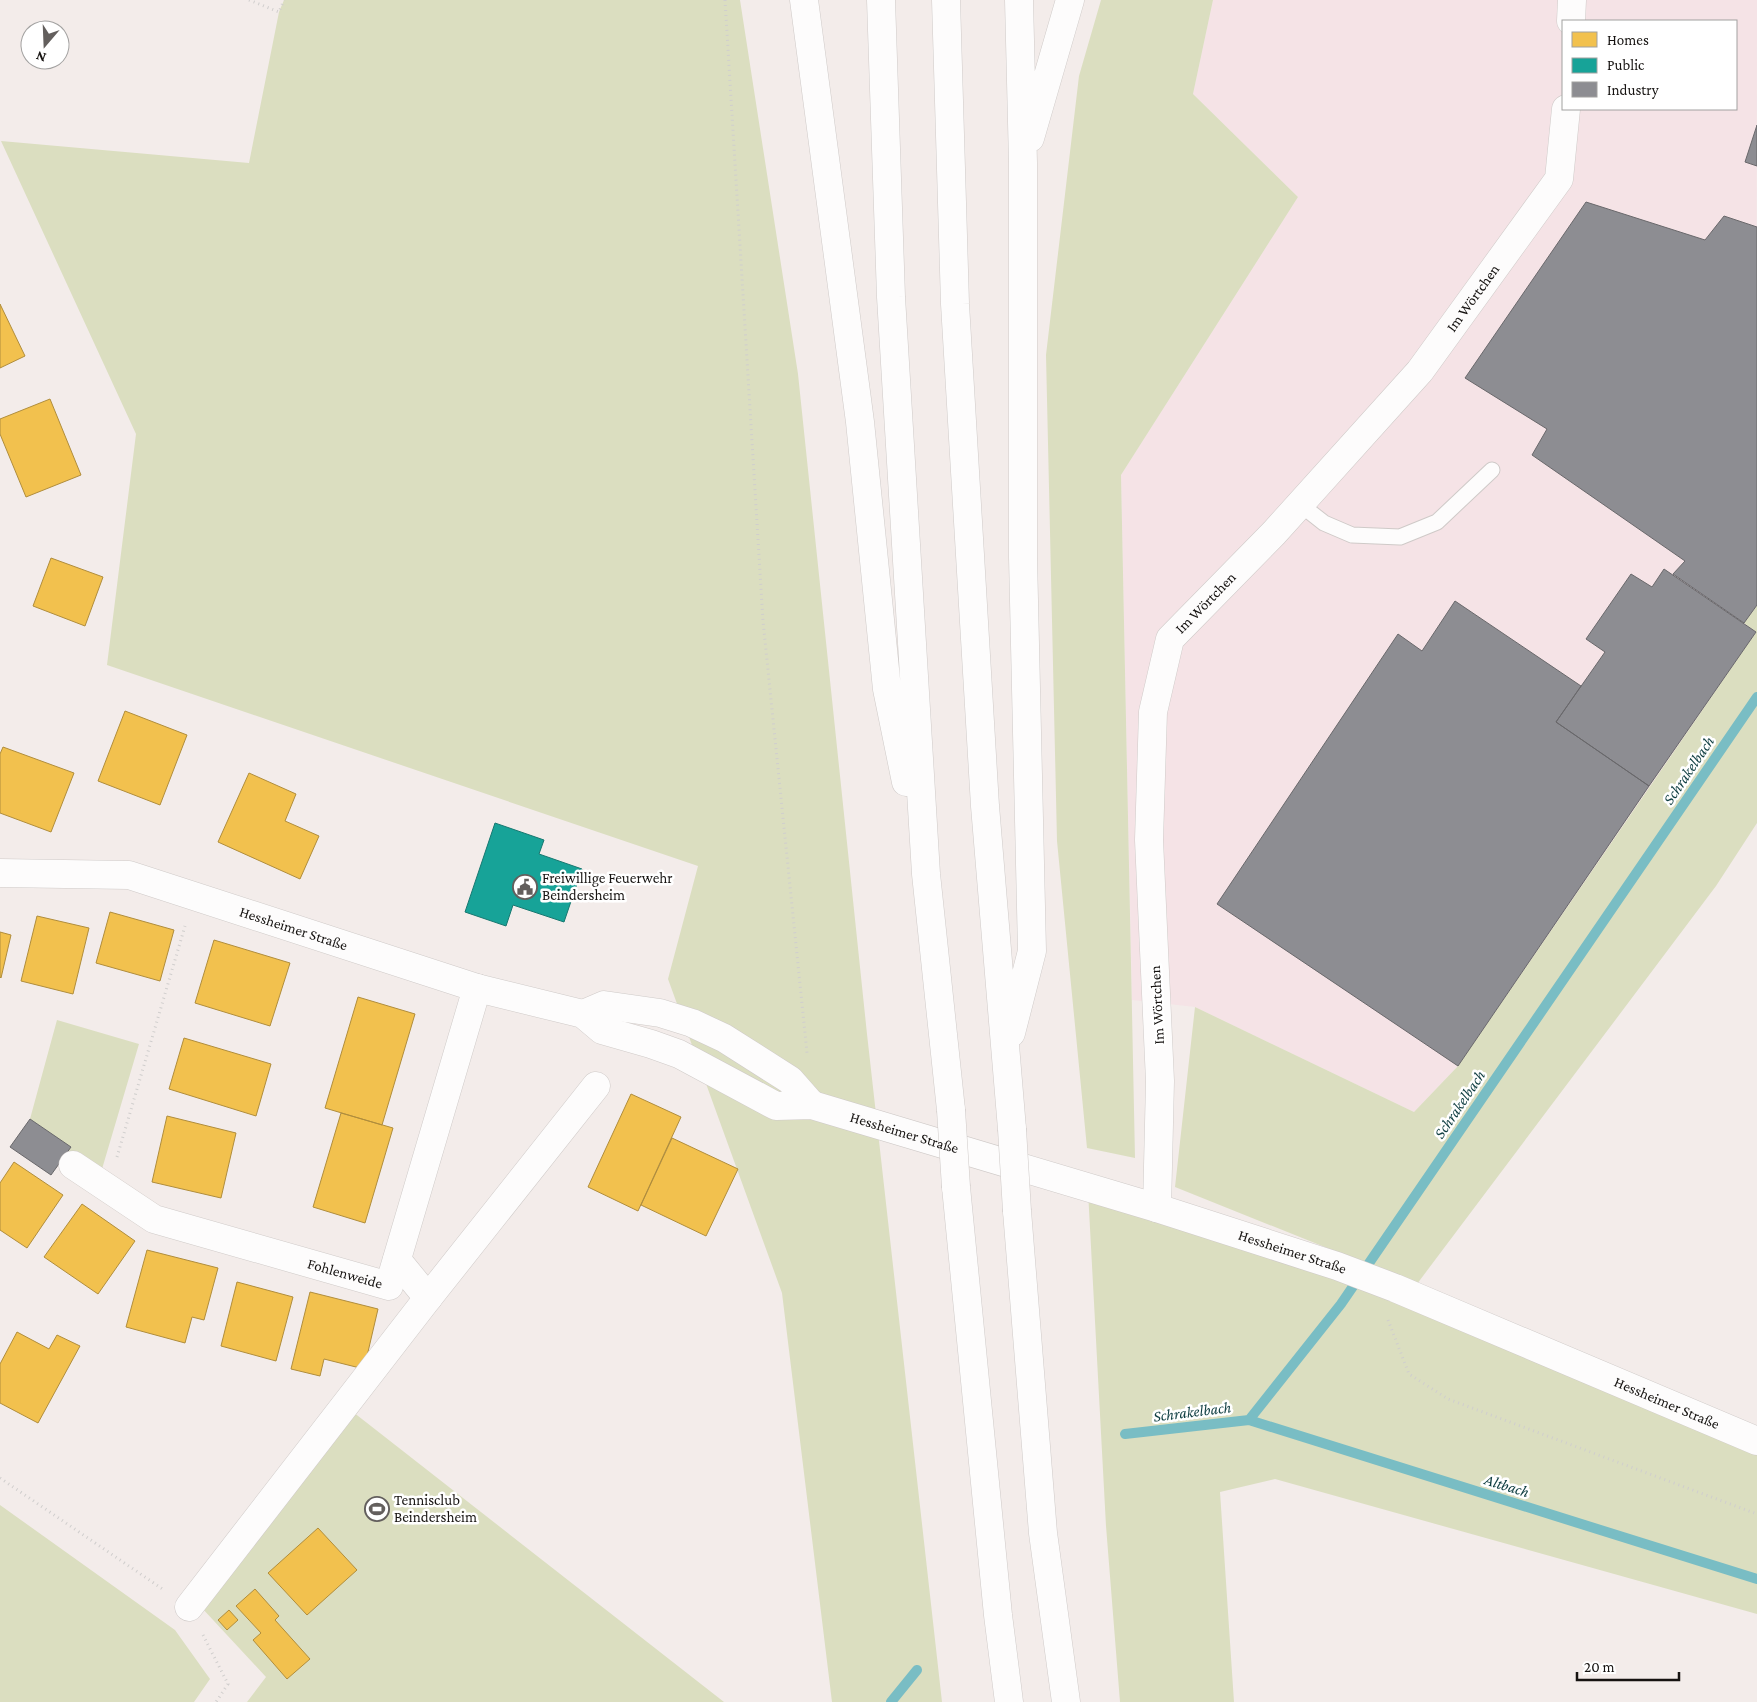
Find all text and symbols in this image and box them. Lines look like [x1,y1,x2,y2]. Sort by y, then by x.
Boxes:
north arrow [20,20,70,70]
legend [1562,20,1737,110]
text: Homes [1607,32,1649,48]
text: N [33,48,48,66]
text: Public [1607,57,1645,73]
text: Industry [1607,82,1659,99]
street label: Im Wörtchen [1443,261,1503,335]
street label: Im Wörtchen [1172,569,1239,637]
water label: Schrakelbach [1659,733,1718,807]
place label: Freiwillige Feuerwehr Beindersheim [542,870,673,903]
public building icon: Freiwillige Feuerwehr Beindersheim [512,874,538,900]
street label: Hessheimer Straße [238,903,350,954]
street label: Im Wörtchen [1147,965,1167,1045]
water label: Schrakelbach [1430,1067,1489,1141]
street label: Hessheimer Straße [848,1109,961,1156]
street label: Hessheimer Straße [1236,1227,1349,1277]
street label: Fohlenweide [306,1255,385,1292]
street label: Hessheimer Straße [1612,1374,1722,1432]
water label: Schrakelbach [1152,1398,1232,1425]
water label: Altbach [1482,1470,1531,1500]
place label: Tennisclub Beindersheim [394,1492,477,1525]
sports icon: Tennisclub Beindersheim [364,1496,390,1522]
scale bar [1577,1650,1680,1682]
text: 20 m [1584,1659,1615,1675]

